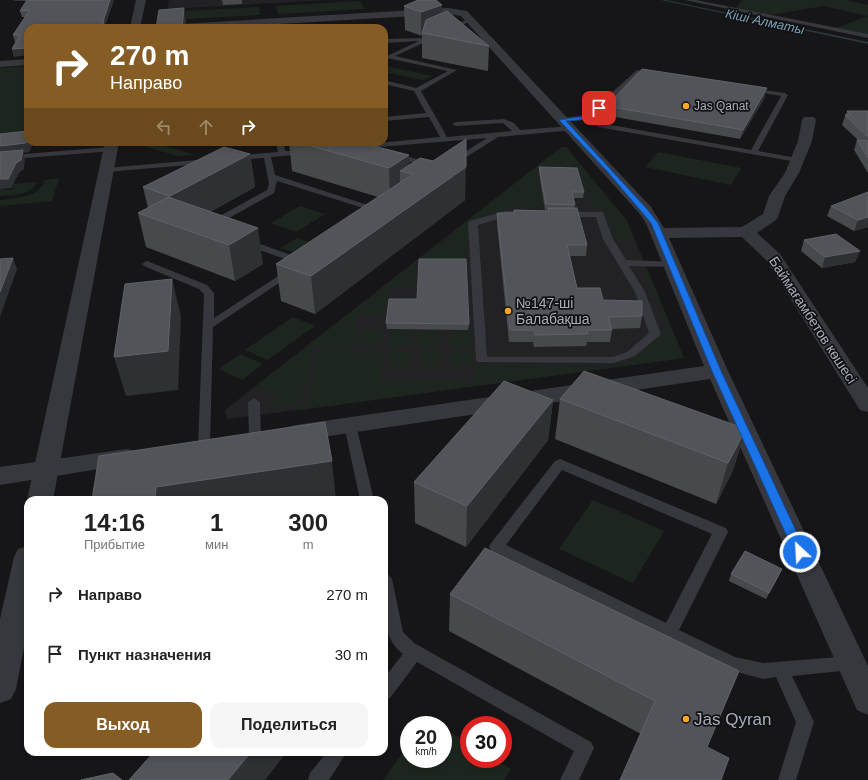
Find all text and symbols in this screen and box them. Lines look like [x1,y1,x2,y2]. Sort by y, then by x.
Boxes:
water label: Кіші Алматы [724,6,806,37]
icon: right [44,40,96,92]
text: 270 m [110,40,189,71]
text: Направо [110,73,182,93]
pin [582,91,616,125]
icon: arrive [588,97,610,119]
place label: Jas Qanat [694,99,749,113]
marker: Jas Qanat [681,101,691,111]
icon: left [153,116,175,138]
icon: ahead [195,116,217,138]
icon: right [237,116,259,138]
street label: Баймағамбетов көшесі [766,254,860,386]
place label: №147-ші Балабақша [516,295,590,327]
marker: №147-ші Балабақша [503,306,513,316]
text: 14:16 [84,509,145,536]
text: 1 [210,509,223,536]
text: 300 [288,509,328,536]
position arrow [779,531,821,573]
text: Прибытие [84,537,145,552]
text: мин [205,537,228,552]
text: m [303,537,314,552]
icon: right [44,583,66,605]
text: Направо [78,586,142,603]
text: 270 m [326,586,368,603]
icon: arrive [44,643,66,665]
text: Пункт назначения [78,646,211,663]
text: 30 m [335,646,368,663]
button: Выход [44,702,202,748]
button: Поделиться [210,702,368,748]
place label: Jas Qyran [694,710,771,729]
marker: Jas Qyran [681,714,691,724]
speed limit sign: 30 [460,716,512,768]
text: 20 [415,726,437,748]
text: km/h [415,746,437,757]

